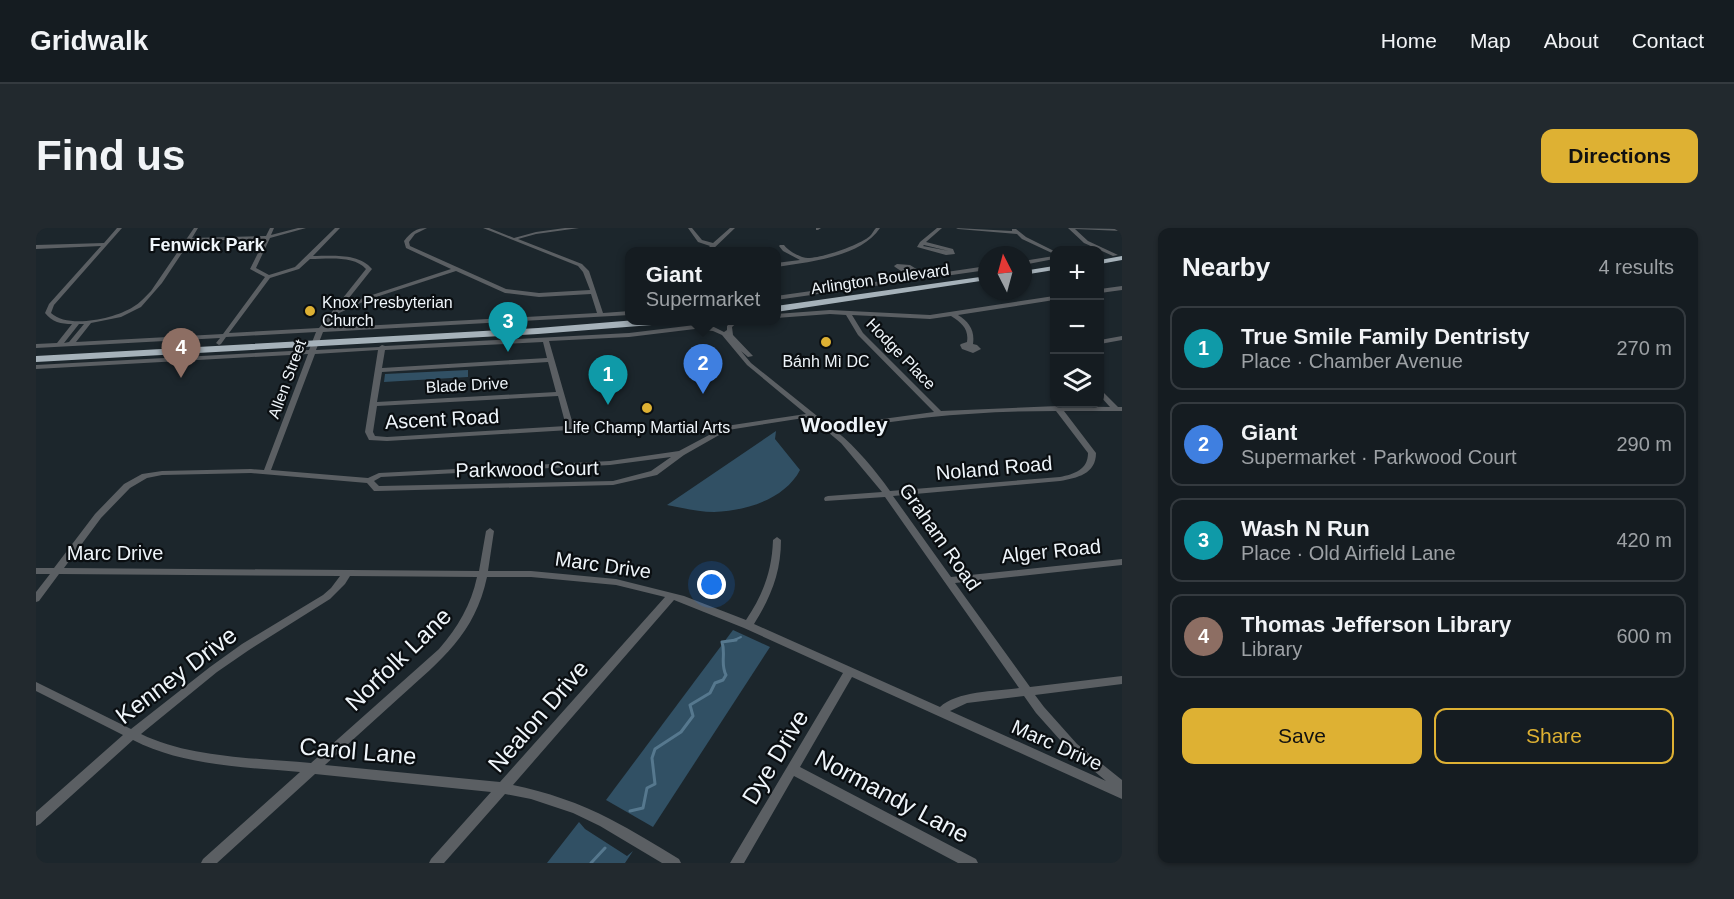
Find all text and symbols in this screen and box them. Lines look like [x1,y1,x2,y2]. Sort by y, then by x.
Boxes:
text: Gridwalk [30,25,148,56]
text: Home [1381,29,1437,52]
text: Map [1470,29,1511,52]
text: About [1544,29,1599,52]
text: Contact [1632,29,1704,52]
button: Directions [1541,129,1698,183]
text: Find us [36,132,185,179]
district label: Fenwick Park [149,235,266,255]
north arrow [978,246,1032,300]
map controls [1050,246,1104,408]
button: + [1050,246,1104,300]
popup [625,247,781,325]
text: Nearby [1182,252,1270,282]
text: 4 results [1598,256,1674,278]
street label: Arlington Boulevard [810,261,950,297]
text: Giant [646,262,702,287]
text: Supermarket [646,288,760,310]
place label: Knox Presbyterian Church [322,294,453,329]
button: − [1050,300,1104,354]
pin: 3 [488,302,528,352]
marker: Knox Presbyterian Church [303,304,317,318]
street label: Hodge Place [863,315,939,393]
text: True Smile Family Dentristy [1241,324,1530,349]
pin: 4 [162,328,200,378]
marker: Bánh Mì DC [819,335,833,349]
street label: Allen Street [265,337,309,421]
text: 1 [1198,337,1209,359]
text: 270 m [1616,337,1672,359]
pin: 2 [684,344,722,394]
text: Place · Chamber Avenue [1241,350,1463,372]
place label: Bánh Mì DC [782,353,870,370]
button: layers [1050,354,1104,408]
pin: 1 [588,356,628,405]
street label: Blade Drive [425,374,509,396]
marker: Life Champ Martial Arts [640,401,654,415]
street label: Ascent Road [384,405,500,433]
district label: Woodley [800,413,888,436]
place label: Life Champ Martial Arts [564,419,730,436]
text: Giant [1241,420,1297,445]
text: 2 [1198,433,1209,455]
text: 290 m [1616,433,1672,455]
text: Supermarket · Parkwood Court [1241,446,1517,468]
street label: Noland Road [935,452,1053,484]
street label: Parkwood Court [455,457,599,481]
street label: Graham Road [895,479,985,595]
text: Wash N Run [1241,516,1370,541]
text: 3 [1198,529,1209,551]
text: 420 m [1616,529,1672,551]
street label: Alger Road [1000,535,1102,567]
street label: Marc Drive [67,542,163,564]
text: Place · Old Airfield Lane [1241,542,1456,564]
street label: Marc Drive [554,547,652,583]
your location [697,570,726,599]
street label: Norfolk Lane [340,602,456,716]
text: Thomas Jefferson Library [1241,612,1511,637]
street label: Kenney Drive [110,621,242,729]
text: 4 [1198,625,1209,647]
text: 600 m [1616,625,1672,647]
text: Library [1241,638,1302,660]
street label: Nealon Drive [482,655,594,777]
street label: Dye Drive [736,705,814,809]
button: Save [1182,708,1422,764]
button: Share [1434,708,1674,764]
street label: Marc Drive [1008,715,1106,775]
street label: Carol Lane [298,732,418,770]
street label: Normandy Lane [810,744,974,848]

